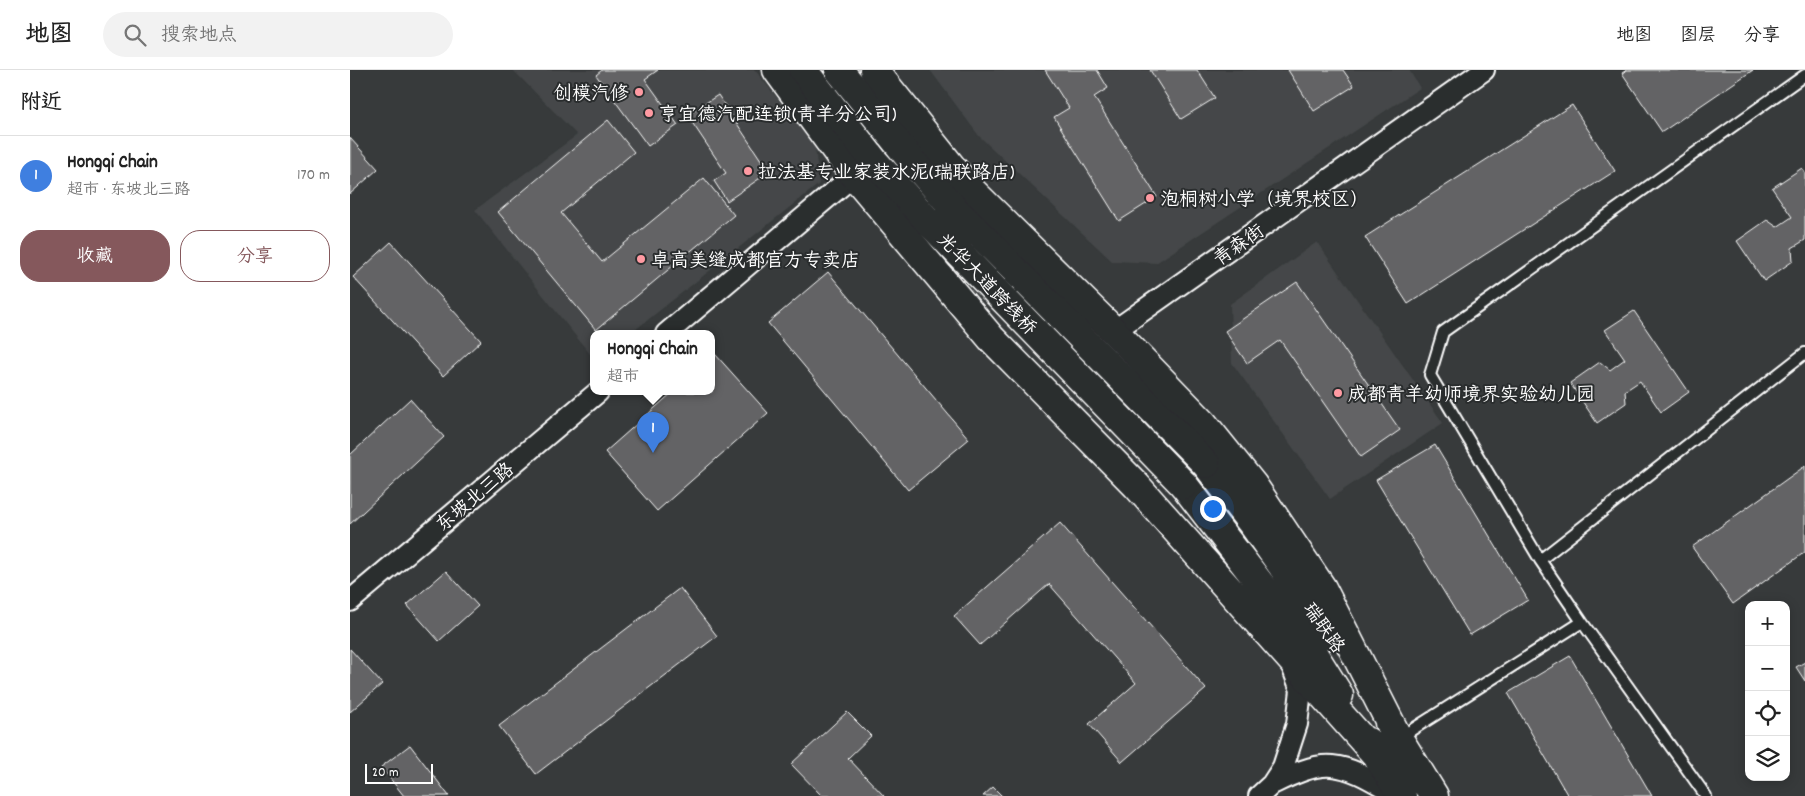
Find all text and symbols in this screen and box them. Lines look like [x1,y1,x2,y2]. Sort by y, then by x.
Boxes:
search box [103,12,453,57]
text: 地图 [25,19,73,53]
icon: search [121,21,149,49]
text: 搜索地点 [161,23,237,50]
text: 地图 [1616,24,1652,49]
text: 图层 [1680,24,1716,49]
text: 分享 [1744,24,1780,49]
place label: 创模汽修 [553,82,629,109]
marker: 创模汽修 [633,86,645,98]
text: 附近 [20,89,62,119]
place label: 亨宜德汽配连锁(青羊分公司) [659,103,897,130]
marker: 亨宜德汽配连锁(青羊分公司) [643,107,655,119]
text: Hongqi Chain [67,150,158,177]
place label: 拉法基专业家装水泥(瑞联路店) [758,161,1015,188]
text: 1 [34,164,38,187]
text: 170 m [297,164,330,187]
marker: 拉法基专业家装水泥(瑞联路店) [742,165,754,177]
text: 超市 · 东坡北三路 [67,179,190,202]
place label: 泡桐树小学（境界校区） [1160,188,1369,215]
marker: 泡桐树小学（境界校区） [1144,192,1156,204]
street label: 青森街 [1209,219,1271,274]
street label: 光华大道跨线桥 [930,228,1041,343]
button: 收藏 [20,230,170,282]
button: 分享 [180,230,330,282]
place label: 卓高美缝成都官方专卖店 [651,249,860,276]
marker: 卓高美缝成都官方专卖店 [635,253,647,265]
popup [590,330,715,395]
text: Hongqi Chain [607,337,698,364]
text: 超市 [607,366,639,389]
place label: 成都青羊幼师境界实验幼儿园 [1348,383,1595,410]
marker: 成都青羊幼师境界实验幼儿园 [1332,387,1344,399]
pin: 1 [637,412,669,453]
street label: 东坡北三路 [431,458,521,540]
your location [1200,496,1226,522]
street label: 瑞联路 [1295,598,1350,660]
map controls [1745,601,1790,781]
button: + [1745,601,1790,646]
button: − [1745,646,1790,691]
button: locate [1745,691,1790,736]
button: layers [1745,736,1790,781]
scale bar [365,761,432,784]
text: 20 m [372,763,399,783]

